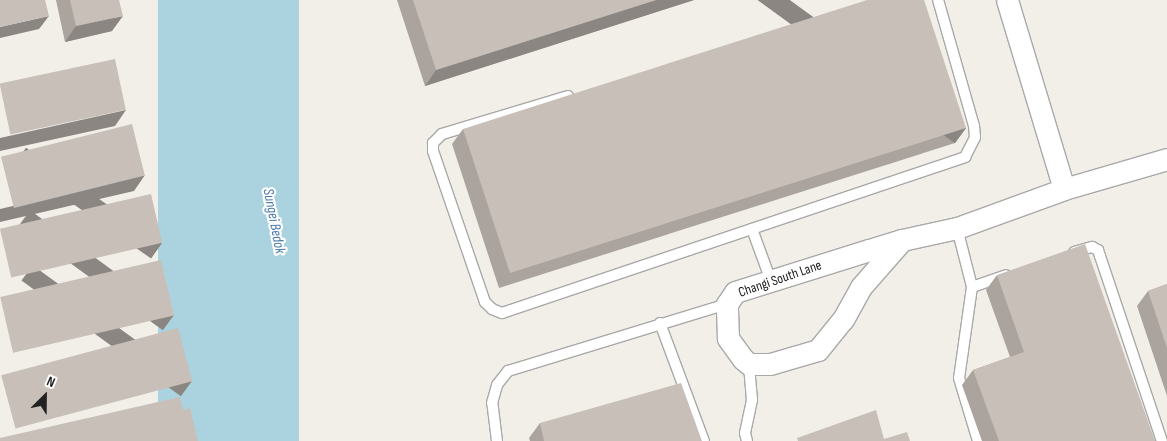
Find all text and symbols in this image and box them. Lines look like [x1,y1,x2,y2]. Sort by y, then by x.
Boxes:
water label: Sungei Bedok [259,187,289,255]
street label: Changi South Lane [736,257,824,301]
north arrow [20,371,70,421]
text: N [44,372,58,391]

